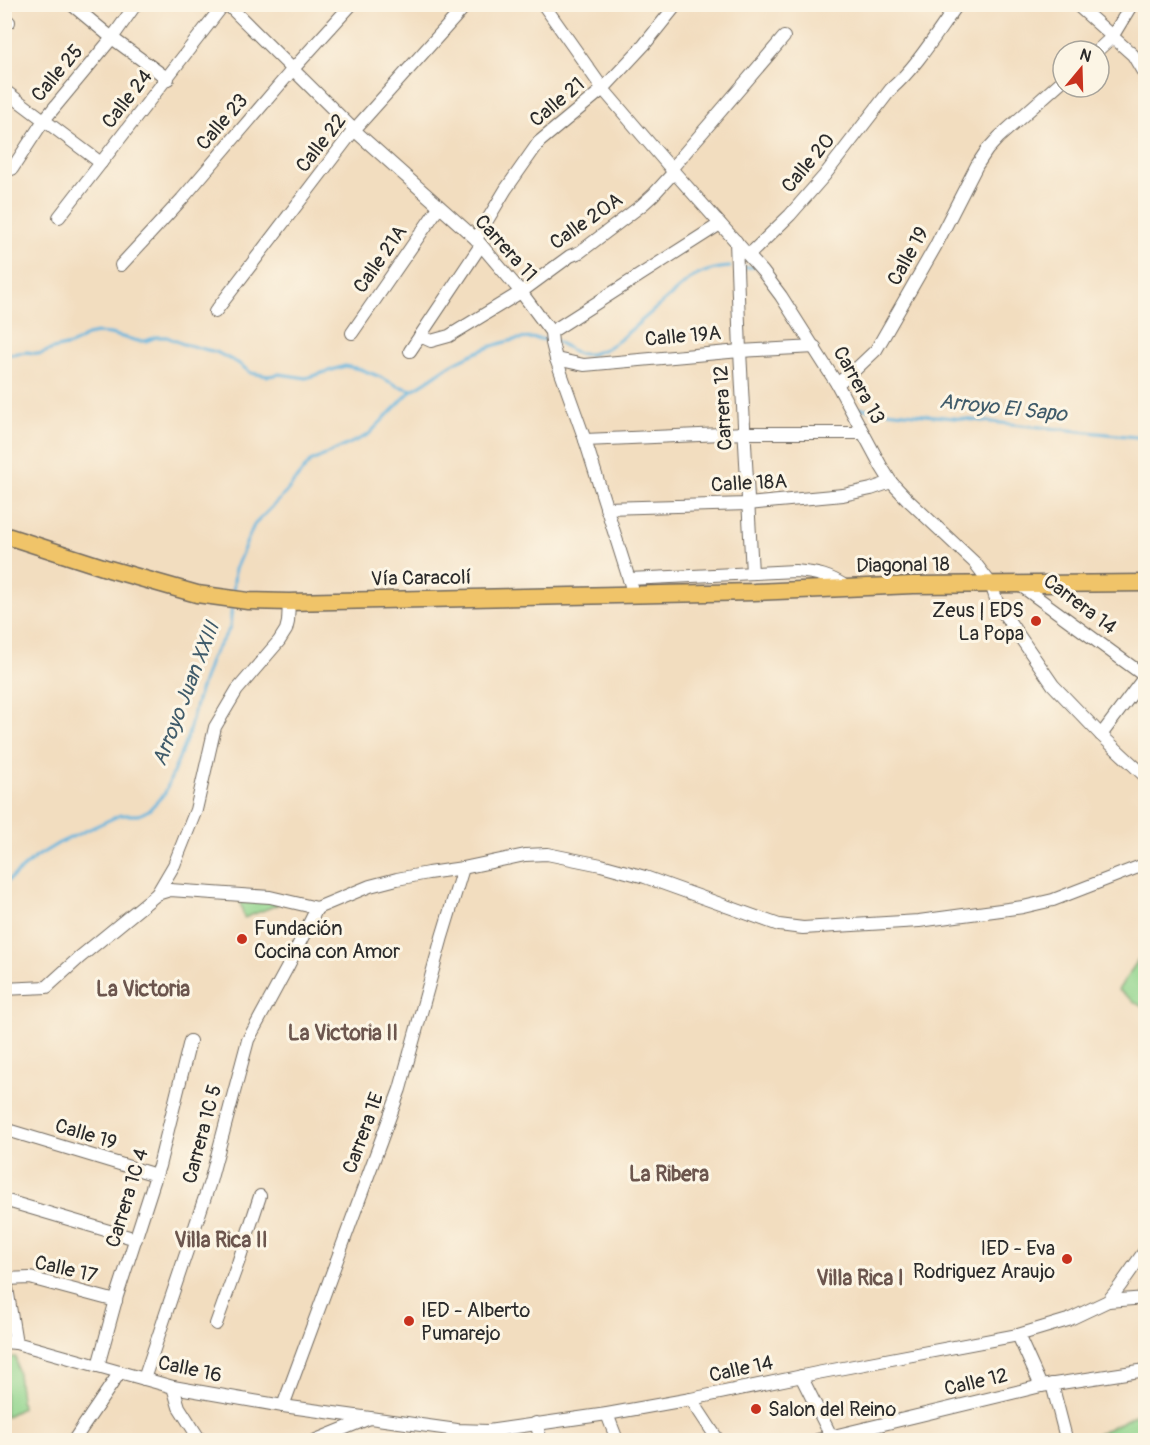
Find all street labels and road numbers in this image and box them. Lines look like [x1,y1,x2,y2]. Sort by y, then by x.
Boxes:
street label: Calle 25 [26,39,88,107]
street label: Calle 24 [96,64,158,134]
street label: Calle 21 [524,72,590,132]
street label: Calle 23 [191,88,253,156]
street label: Calle 22 [290,109,352,177]
street label: Calle 20 [776,128,840,198]
street label: Calle 20A [545,187,627,255]
street label: Carrera 11 [469,209,543,287]
street label: Calle 21A [348,220,412,298]
street label: Calle 19 [882,222,934,290]
street label: Calle 19A [644,320,722,352]
street label: Carrera 13 [827,342,891,428]
street label: Carrera 12 [708,365,738,451]
street label: Calle 18A [710,469,788,497]
street label: Diagonal 18 [856,552,950,578]
street label: Vía Caracolí [371,565,471,591]
street label: Carrera 14 [1038,568,1122,640]
street label: Carrera 1C 5 [177,1082,227,1186]
street label: Carrera 1E [337,1089,389,1177]
street label: Calle 19 [52,1113,120,1155]
street label: Carrera 1C 4 [100,1145,154,1251]
street label: Calle 17 [32,1250,100,1288]
street label: Calle 16 [156,1350,224,1388]
street label: Calle 14 [707,1350,776,1388]
street label: Calle 12 [942,1363,1010,1401]

